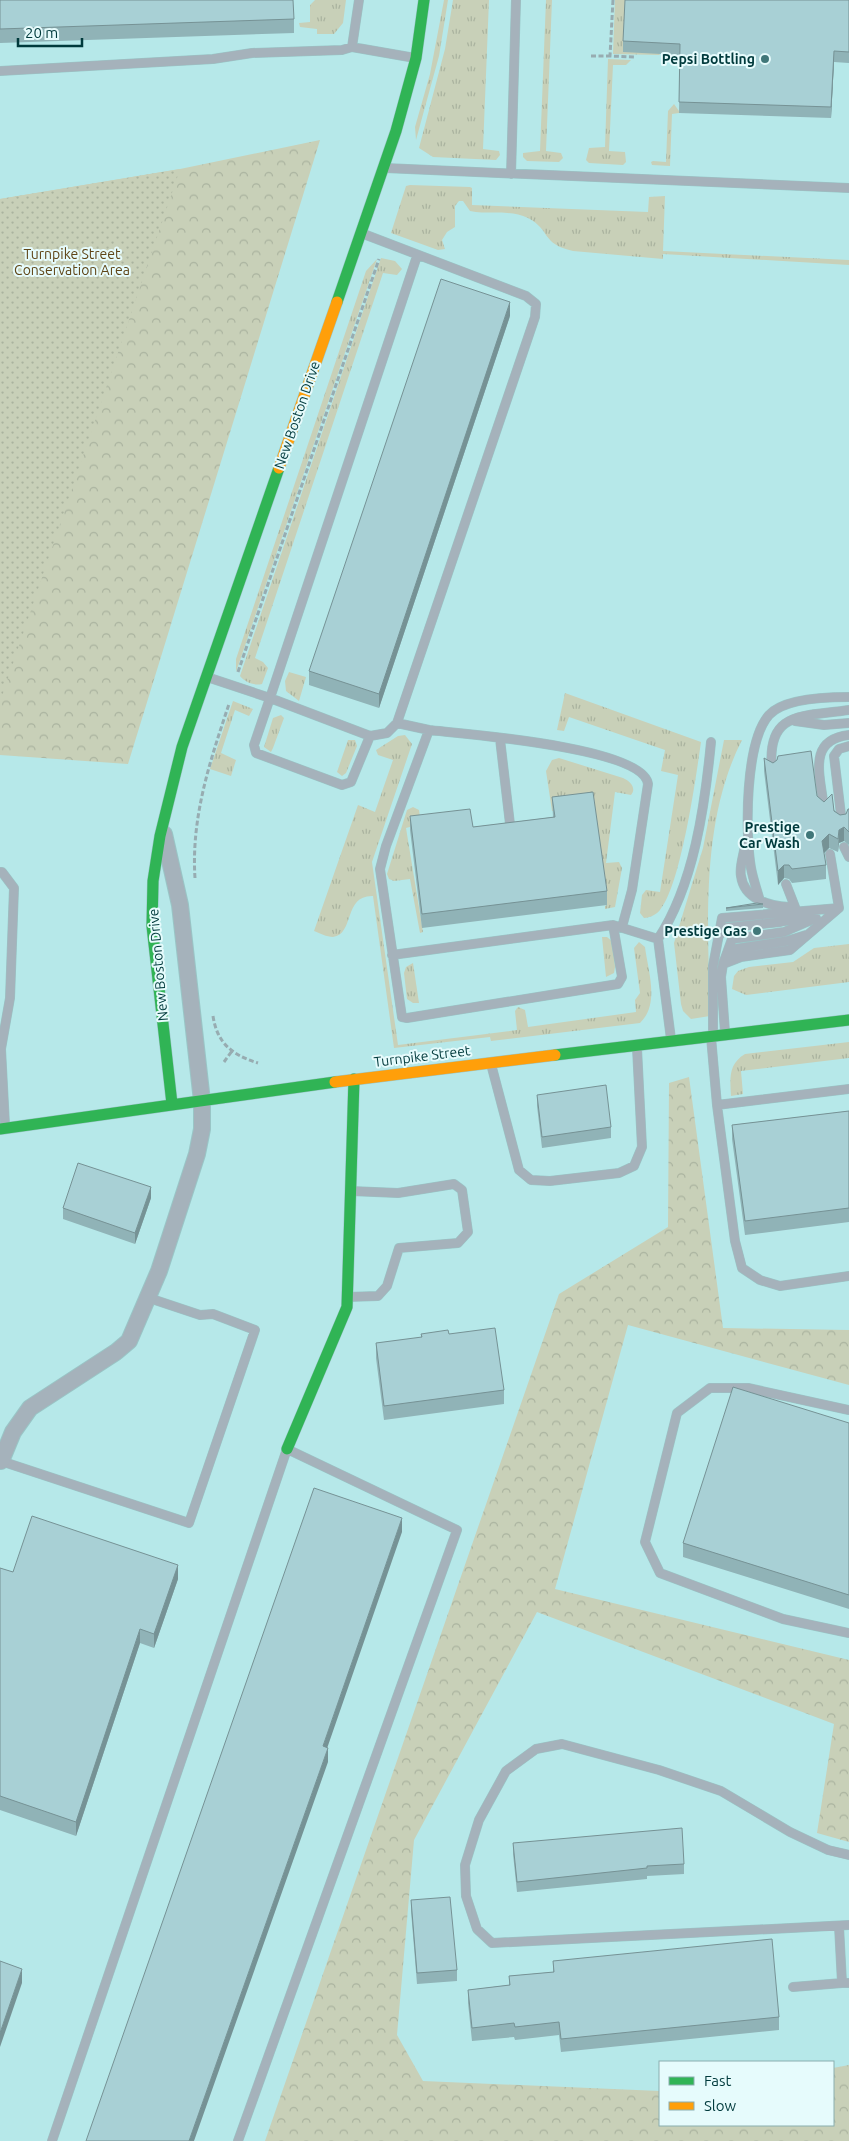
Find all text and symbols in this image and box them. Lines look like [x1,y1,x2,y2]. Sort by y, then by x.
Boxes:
scale bar [18,15,81,47]
text: 20 m [25,24,58,41]
place label: Pepsi Bottling [662,51,755,67]
marker: Pepsi Bottling [759,53,771,65]
park label: Turnpike Street Conservation Area [14,246,130,278]
street label: New Boston Drive [271,359,323,471]
place label: Prestige Car Wash [739,819,800,851]
marker: Prestige Car Wash [804,829,816,841]
street label: New Boston Drive [145,908,171,1022]
place label: Prestige Gas [664,923,747,939]
marker: Prestige Gas [751,925,763,937]
street label: Turnpike Street [373,1042,472,1070]
legend [659,2061,834,2126]
text: Fast [704,2072,732,2089]
text: Slow [704,2097,737,2114]

